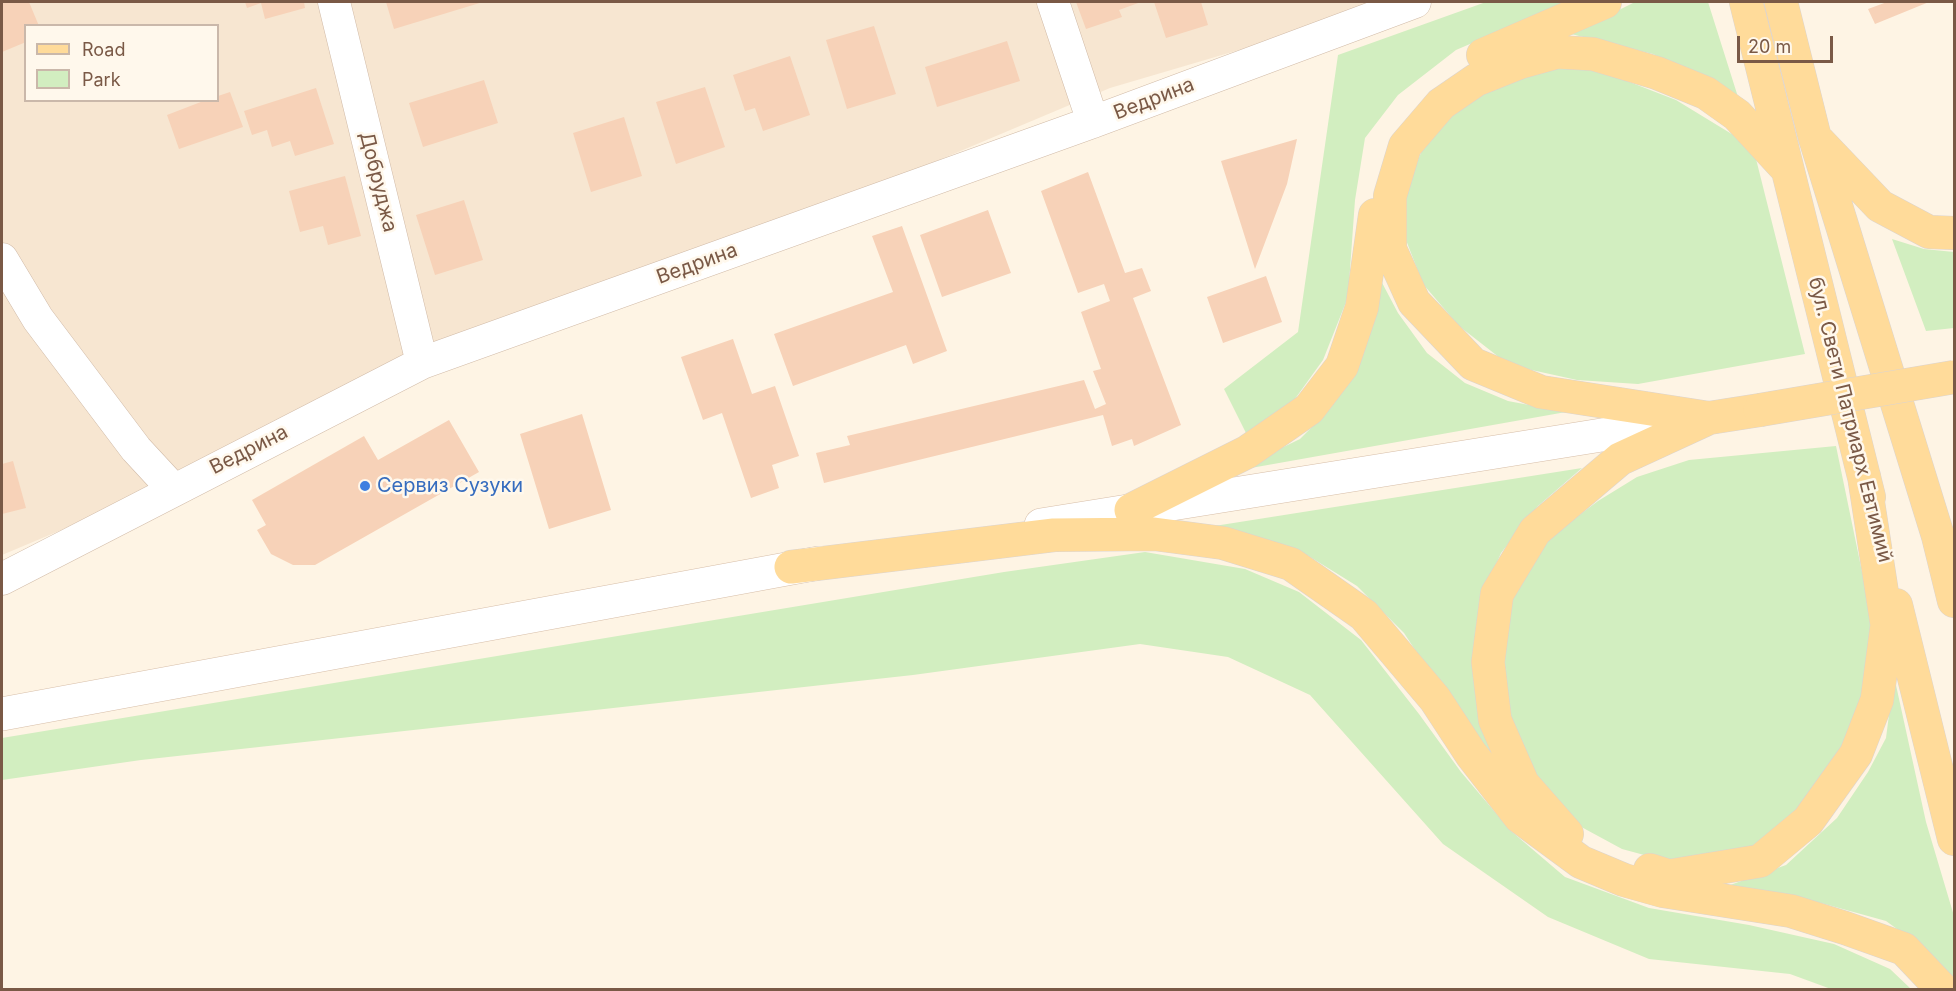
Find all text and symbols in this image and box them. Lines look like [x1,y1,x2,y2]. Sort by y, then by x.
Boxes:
legend [24,24,219,102]
scale bar [1740,24,1836,62]
text: 20 m [1748,36,1791,57]
text: Road [82,39,125,60]
text: Park [82,69,121,90]
street label: Ведрина [1110,73,1198,125]
street label: Добруджа [354,129,402,235]
street label: Ведрина [653,238,741,290]
street label: бул. Свети Патриарх Евтимий [1803,275,1897,565]
street label: Ведрина [206,420,292,480]
place label: Сервиз Сузуки [377,474,523,498]
marker: Сервиз Сузуки [358,479,372,493]

